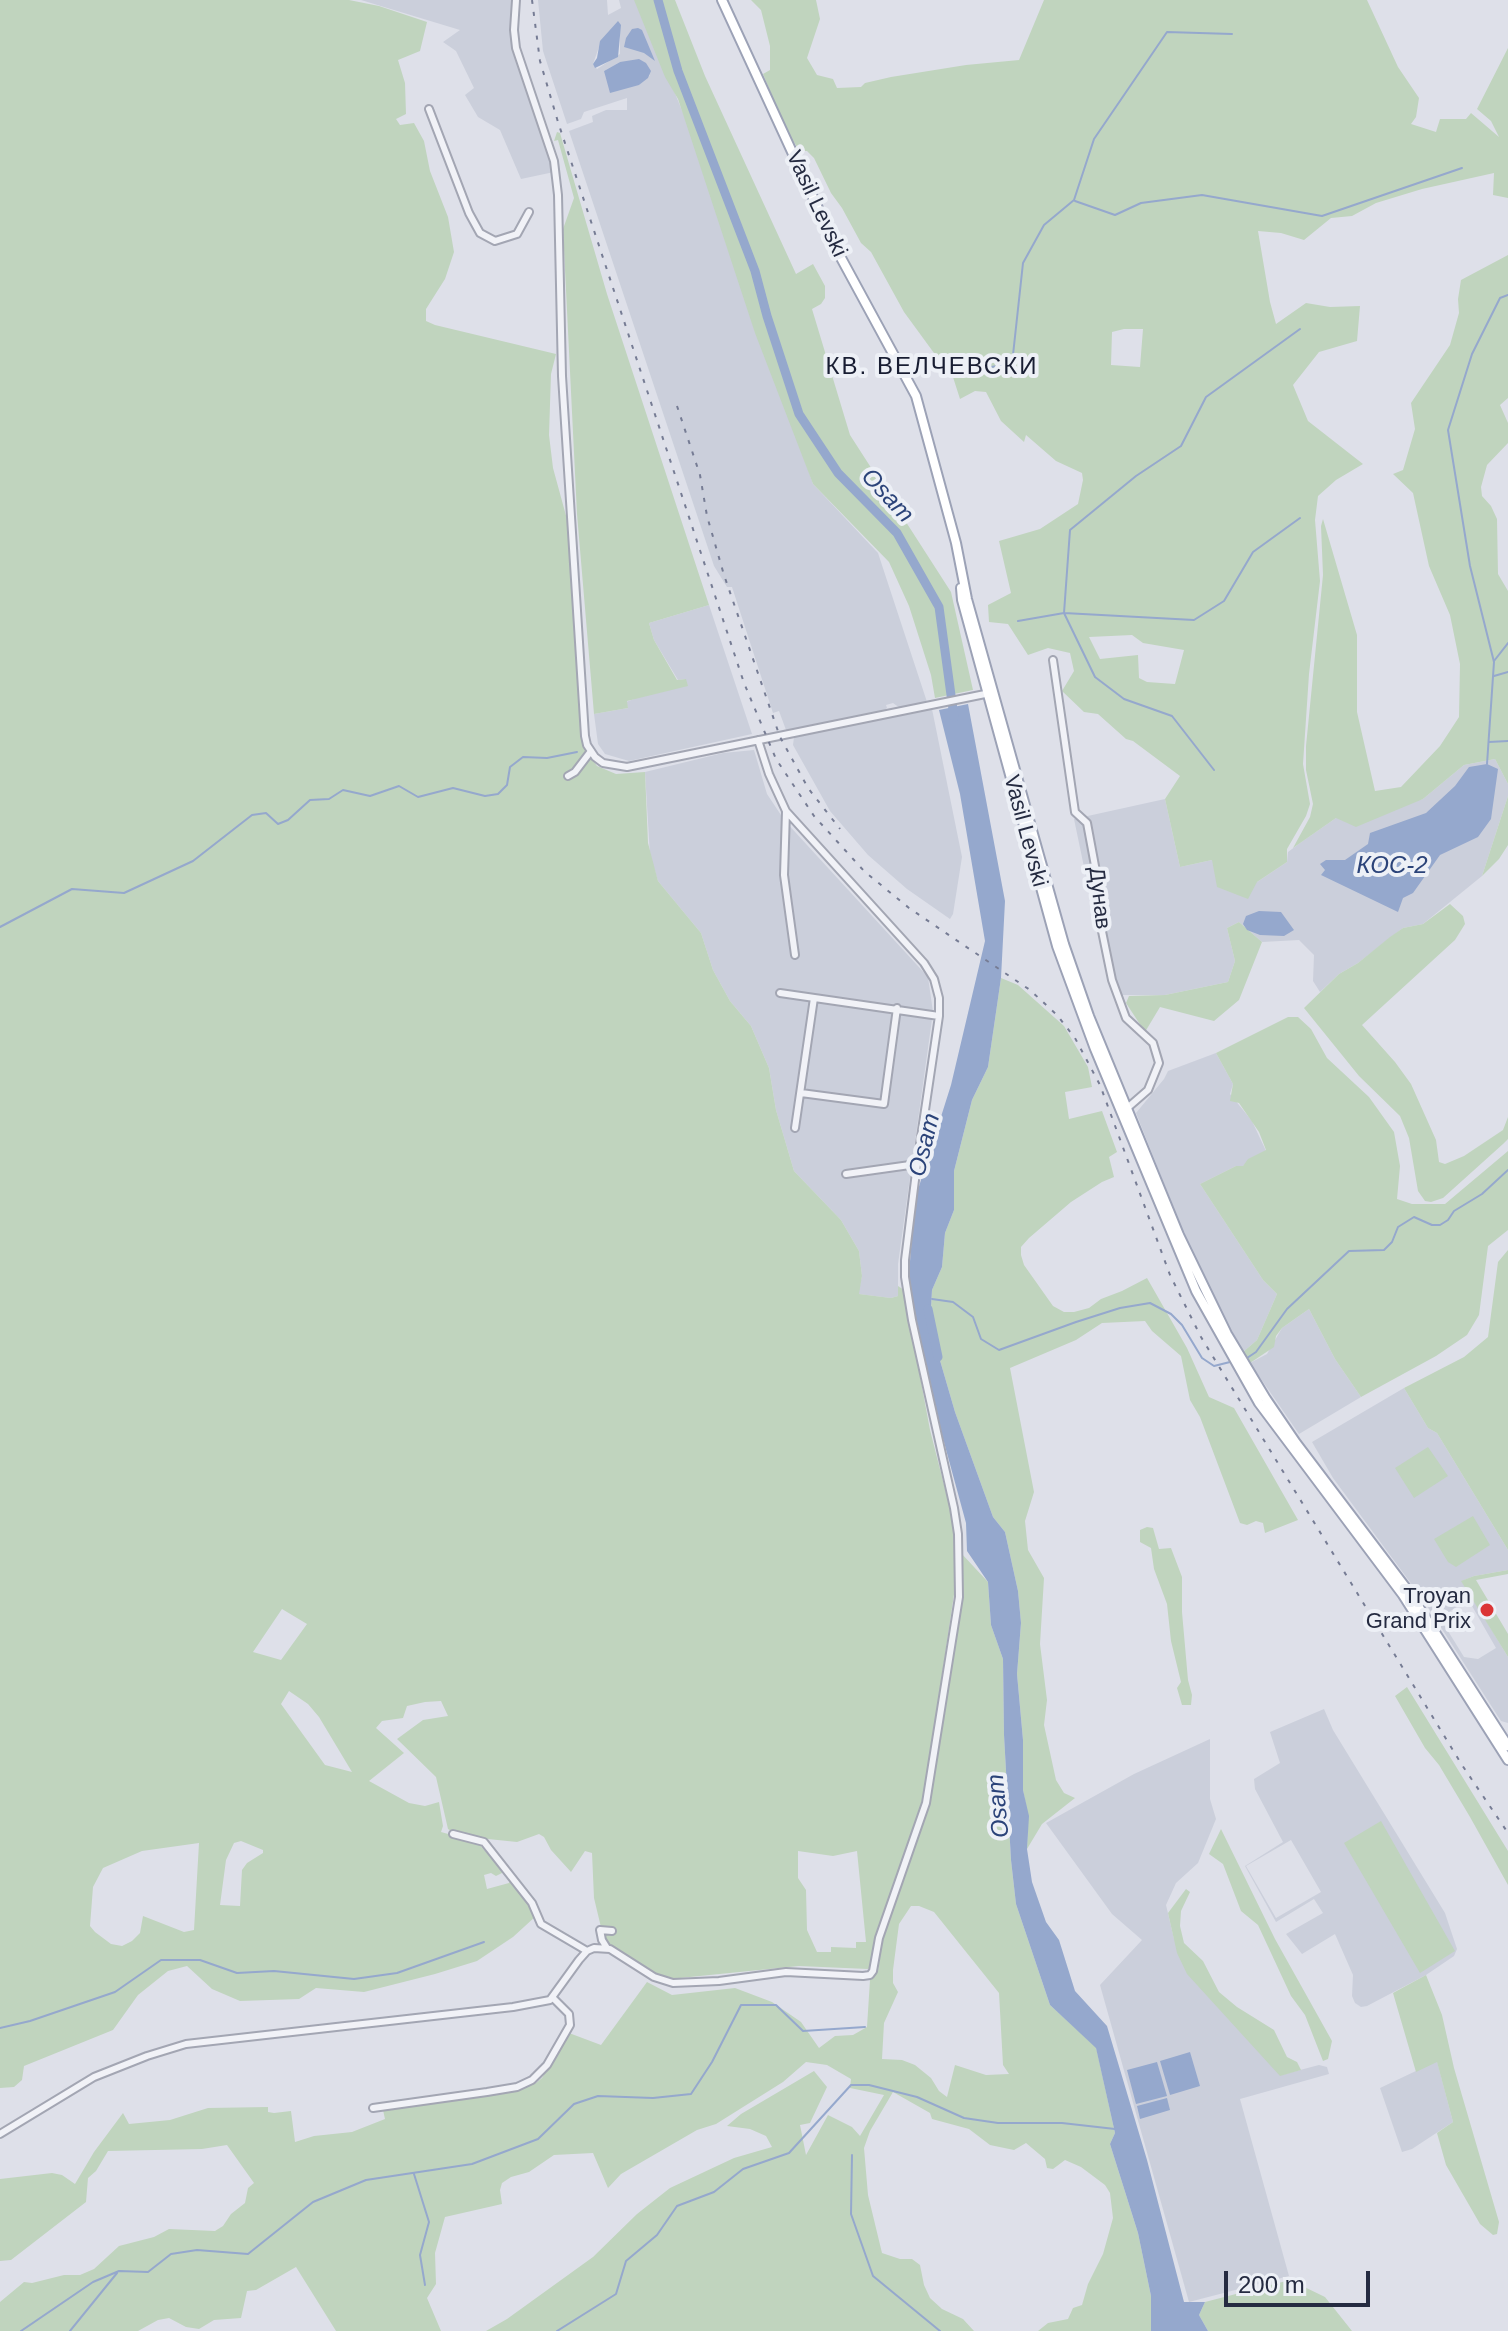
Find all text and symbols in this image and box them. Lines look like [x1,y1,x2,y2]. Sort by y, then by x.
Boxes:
street label: Vasil Levski [780,147,852,261]
district label: КВ. ВЕЛЧЕВСКИ [826,353,1038,381]
water label: Osam [855,463,919,529]
street label: Vasil Levski [997,772,1053,890]
water label: КОС-2 [1356,852,1428,880]
street label: Дунав [1082,865,1116,931]
water label: Osam [903,1110,947,1180]
place label: Troyan Grand Prix [1366,1584,1471,1636]
marker: Troyan Grand Prix [1478,1601,1496,1619]
water label: Osam [982,1773,1016,1839]
scale bar [1228,2255,1374,2305]
text: 200 m [1238,2271,1305,2298]

